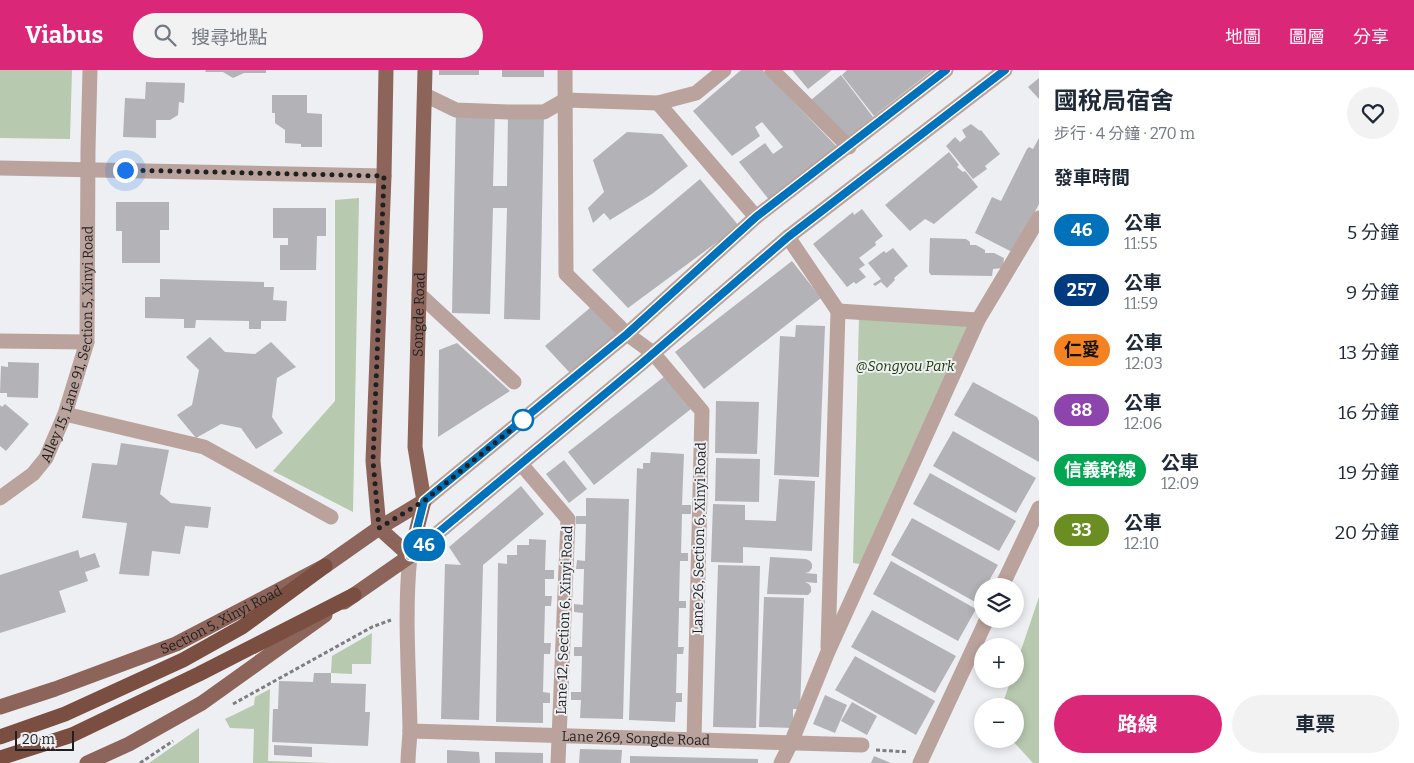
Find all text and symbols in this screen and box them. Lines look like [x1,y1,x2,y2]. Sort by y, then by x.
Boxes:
search box [133,13,483,58]
text: Viabus [25,21,103,49]
icon: search [151,21,179,49]
text: 搜尋地點 [191,26,267,49]
text: 地圖 [1225,26,1261,48]
text: 圖層 [1289,26,1325,48]
text: 分享 [1353,26,1389,48]
text: 國稅局宿舍 [1054,87,1174,115]
button: heart [1347,87,1399,139]
text: 步行 · 4 分鐘 · 270 m [1054,124,1195,143]
your location [113,158,138,183]
text: 發車時間 [1054,166,1130,189]
text: 公車 [1124,211,1162,234]
text: 46 [1071,219,1092,241]
text: 5 分鐘 [1347,221,1399,244]
street label: Alley 15, Lane 91, Section 5, Xinyi Road [37,226,97,465]
text: 11:55 [1124,234,1157,253]
text: 公車 [1124,271,1162,294]
street label: Songde Road [409,272,429,357]
text: 257 [1067,279,1096,301]
text: 9 分鐘 [1346,281,1399,304]
text: 11:59 [1124,294,1158,313]
text: 公車 [1125,331,1163,354]
text: 仁愛 [1064,339,1100,361]
text: 13 分鐘 [1339,341,1399,364]
text: 12:03 [1125,354,1163,373]
park label: @Songyou Park [856,358,955,375]
text: 公車 [1124,391,1162,414]
text: 88 [1071,399,1092,421]
text: 16 分鐘 [1338,401,1399,424]
unlabelled marker [512,409,534,431]
text: 12:06 [1124,414,1162,433]
street label: Lane 26, Section 6, Xinyi Road [689,442,710,634]
text: 公車 [1161,451,1199,474]
text: 信義幹線 [1064,459,1136,481]
text: 19 分鐘 [1338,461,1399,484]
text: 12:09 [1161,474,1199,493]
text: 公車 [1124,511,1162,534]
text: 33 [1071,519,1092,541]
text: 20 分鐘 [1335,521,1399,544]
street label: Lane 12, Section 6, Xinyi Road [553,525,576,715]
line badge: 46 [402,529,446,561]
text: 46 [413,534,435,556]
text: 12:10 [1124,534,1159,553]
map controls [974,578,1024,748]
button: layers [974,578,1024,628]
street label: Section 5, Xinyi Road [158,582,285,658]
button: + [974,638,1024,688]
button: 路線 [1054,695,1222,753]
button: 車票 [1232,695,1399,753]
button: − [974,698,1024,748]
scale bar [15,728,74,751]
street label: Lane 269, Songde Road [561,728,710,749]
text: 20 m [22,731,55,748]

